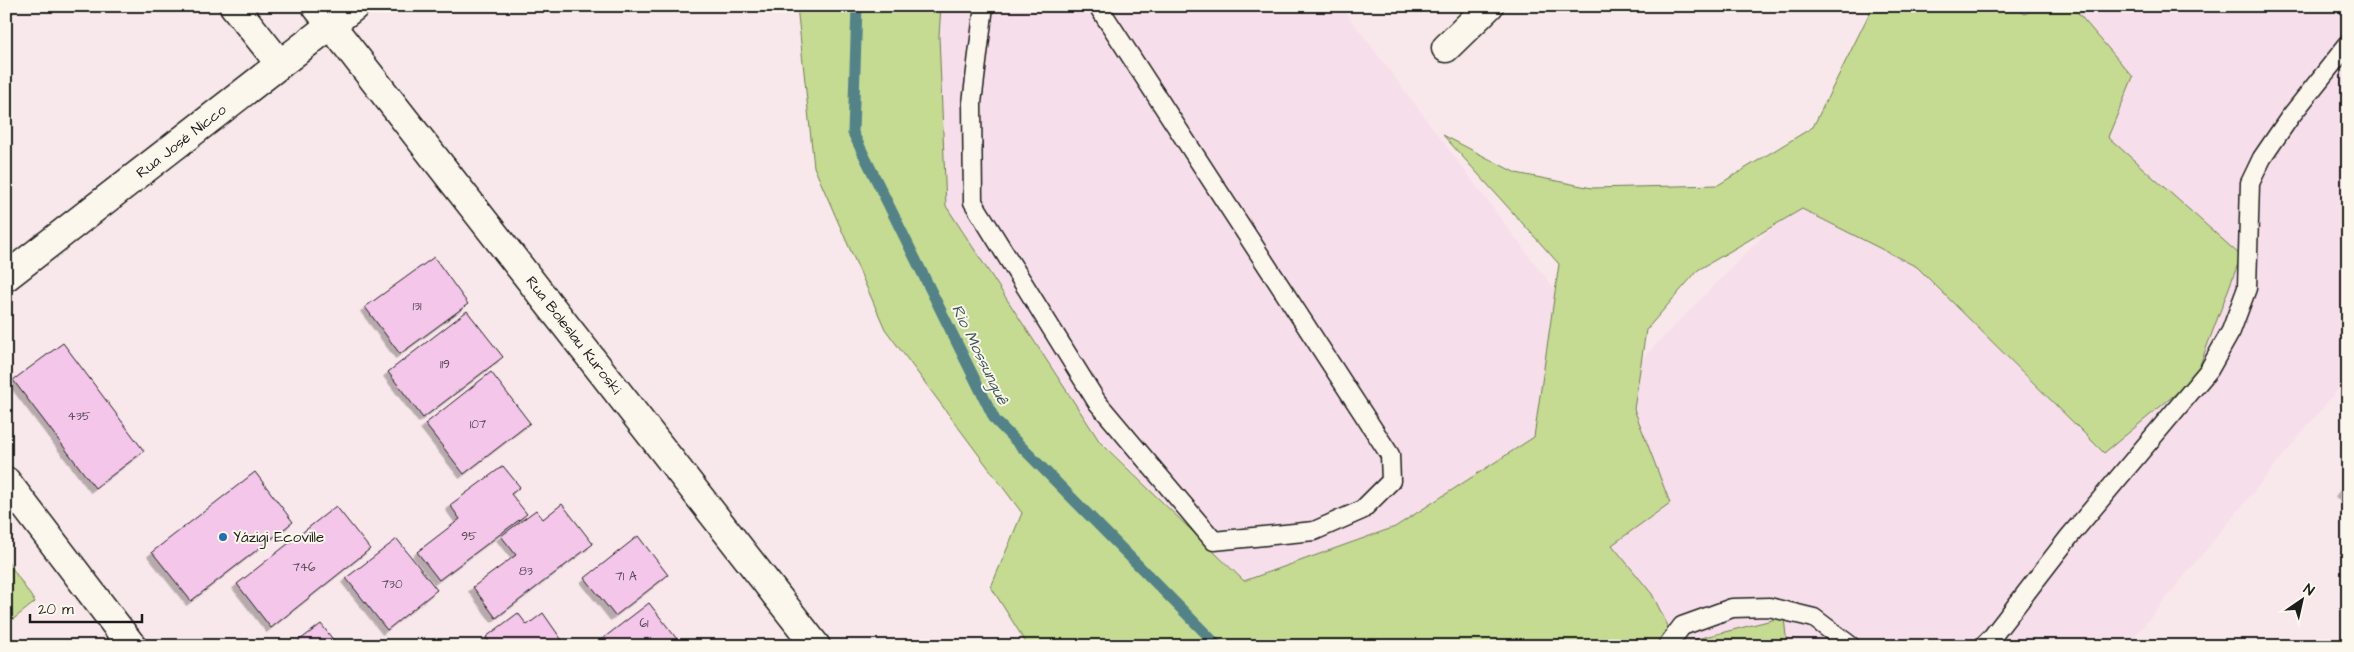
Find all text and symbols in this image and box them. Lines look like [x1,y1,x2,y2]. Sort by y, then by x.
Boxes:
street label: Rua José Nicco [132,99,231,183]
street label: Rua Boleslau Kuroski [521,272,627,400]
house number: 131 [412,298,422,315]
water label: Rio Mossunguê [945,301,1014,410]
house number: 119 [440,356,450,373]
house number: 435 [68,408,91,425]
house number: 107 [470,416,487,433]
place label: Yázigi Ecoville [233,527,324,549]
house number: 95 [461,528,477,545]
marker: Yázigi Ecoville [217,531,229,543]
house number: 746 [292,559,316,576]
house number: 83 [519,563,533,580]
house number: 71 A [615,568,637,585]
north arrow [2276,574,2326,624]
house number: 730 [381,576,403,593]
text: N [2299,579,2318,601]
scale bar [30,592,142,624]
text: 20 m [38,599,74,620]
house number: 61 [639,615,649,632]

